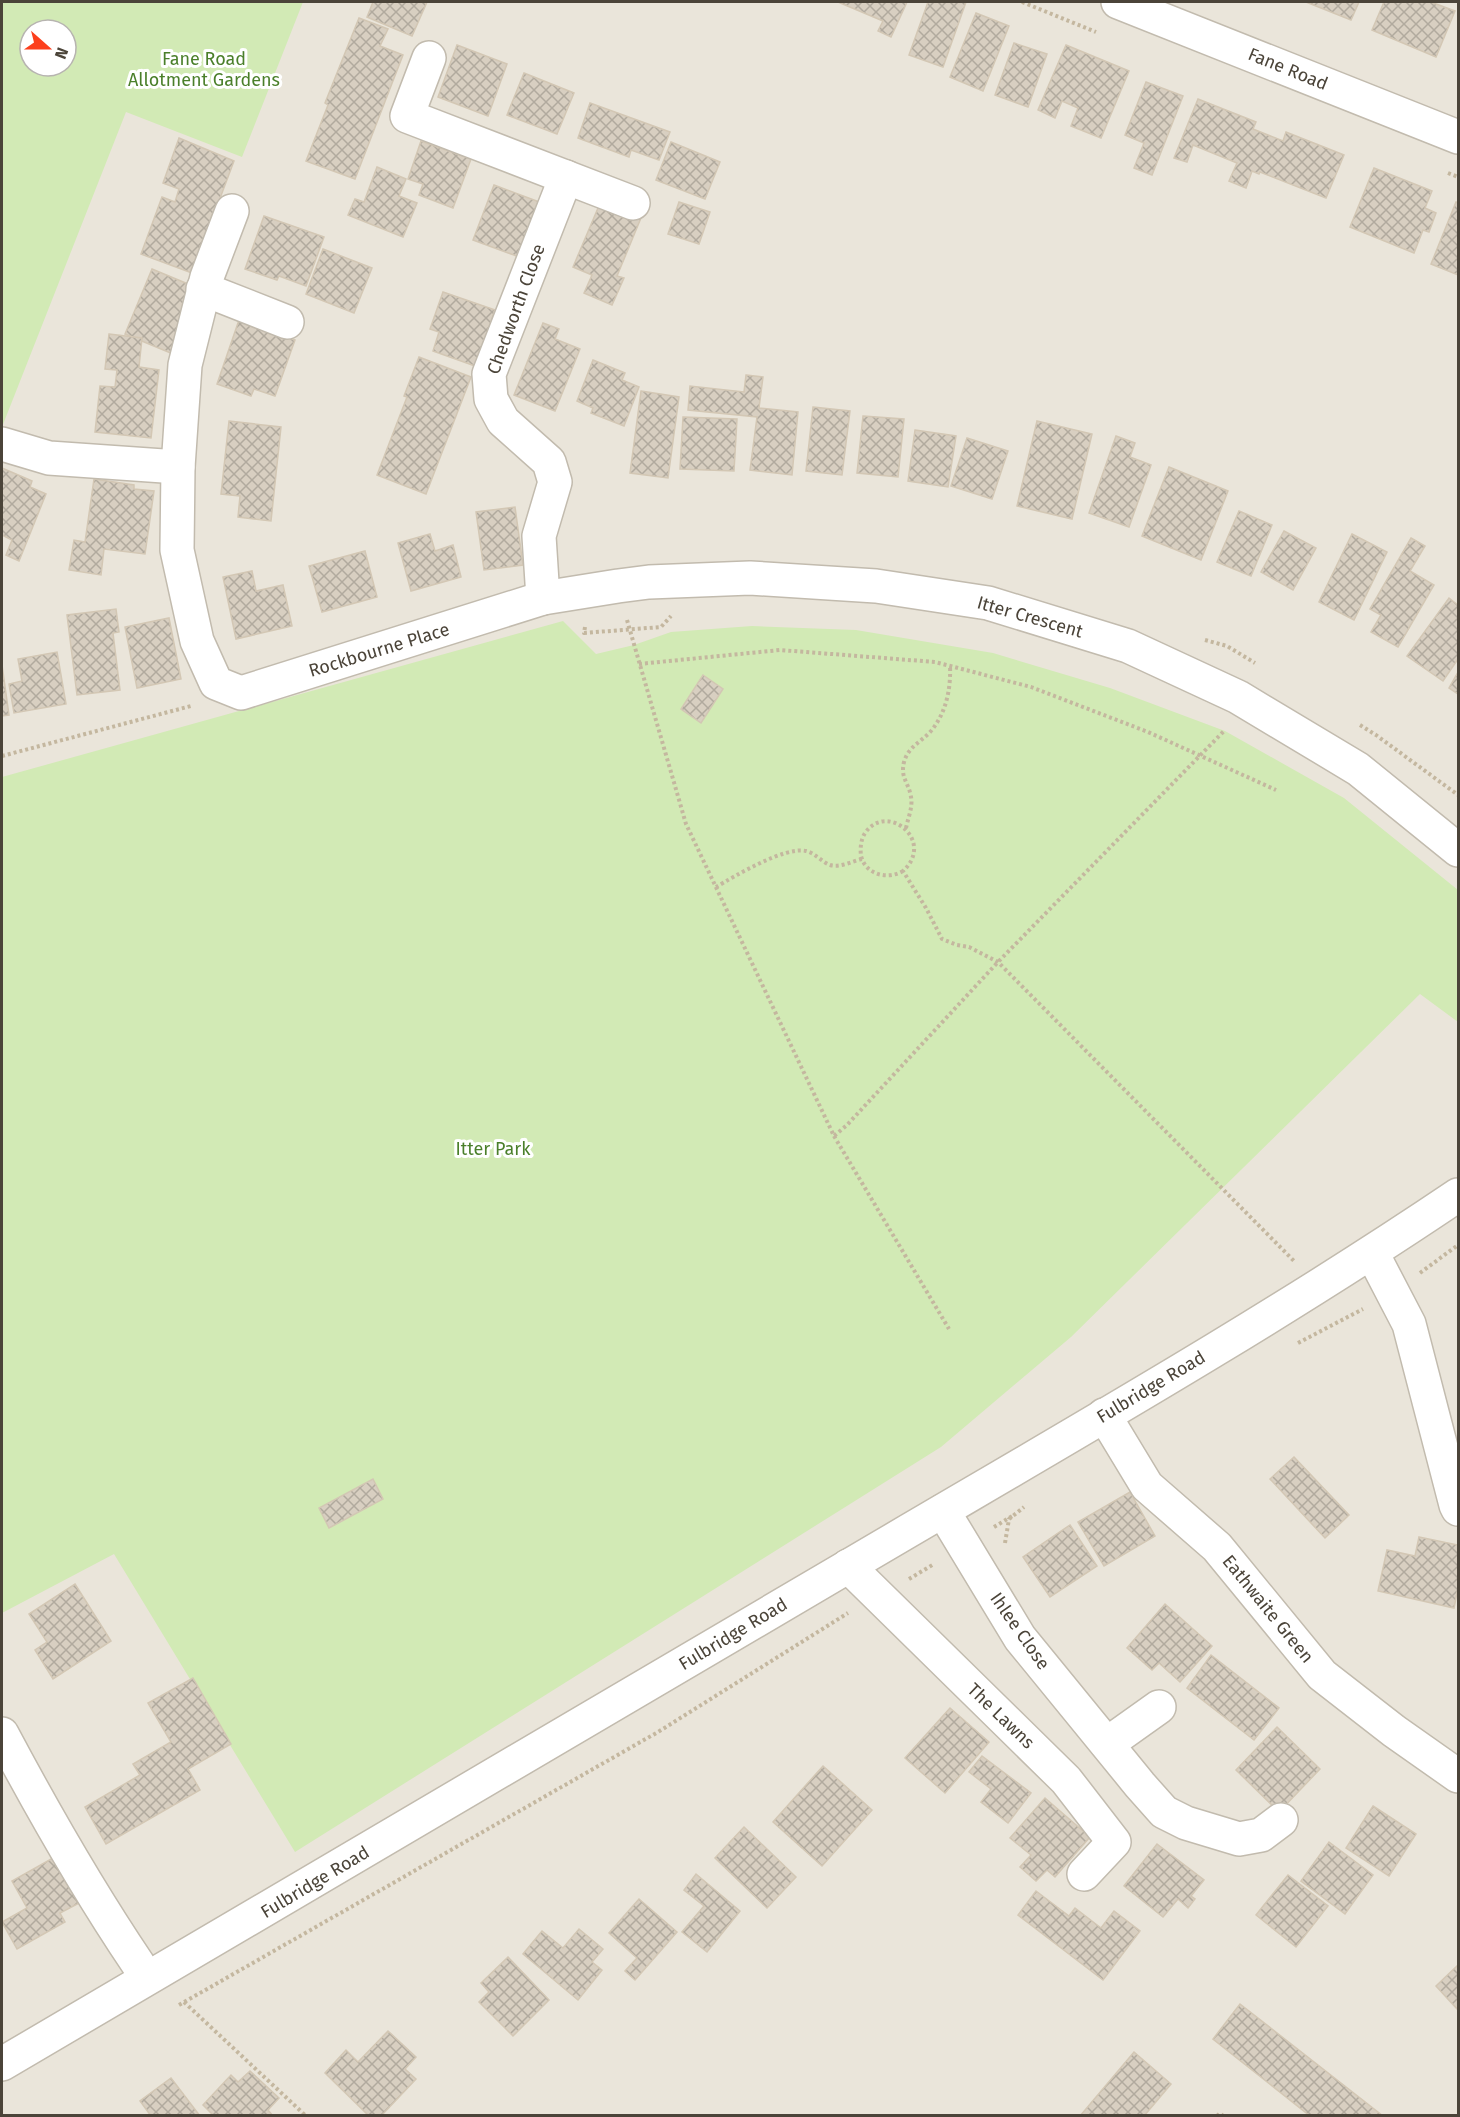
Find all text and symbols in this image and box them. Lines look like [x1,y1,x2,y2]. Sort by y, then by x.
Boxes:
north arrow [18,18,78,78]
street label: Fane Road [1245,43,1331,95]
text: N [51,45,72,62]
park label: Fane Road Allotment Gardens [128,48,280,91]
street label: Chedworth Close [482,241,550,377]
street label: Itter Crescent [975,591,1086,643]
street label: Rockbourne Place [306,618,452,682]
park label: Itter Park [456,1138,531,1160]
street label: Fulbridge Road [1093,1346,1209,1428]
street label: Eathwaite Green [1218,1551,1318,1667]
street label: Ihlee Close [985,1588,1055,1674]
street label: Fulbridge Road [675,1593,791,1675]
street label: The Lawns [963,1679,1039,1753]
street label: Fulbridge Road [257,1841,373,1923]

